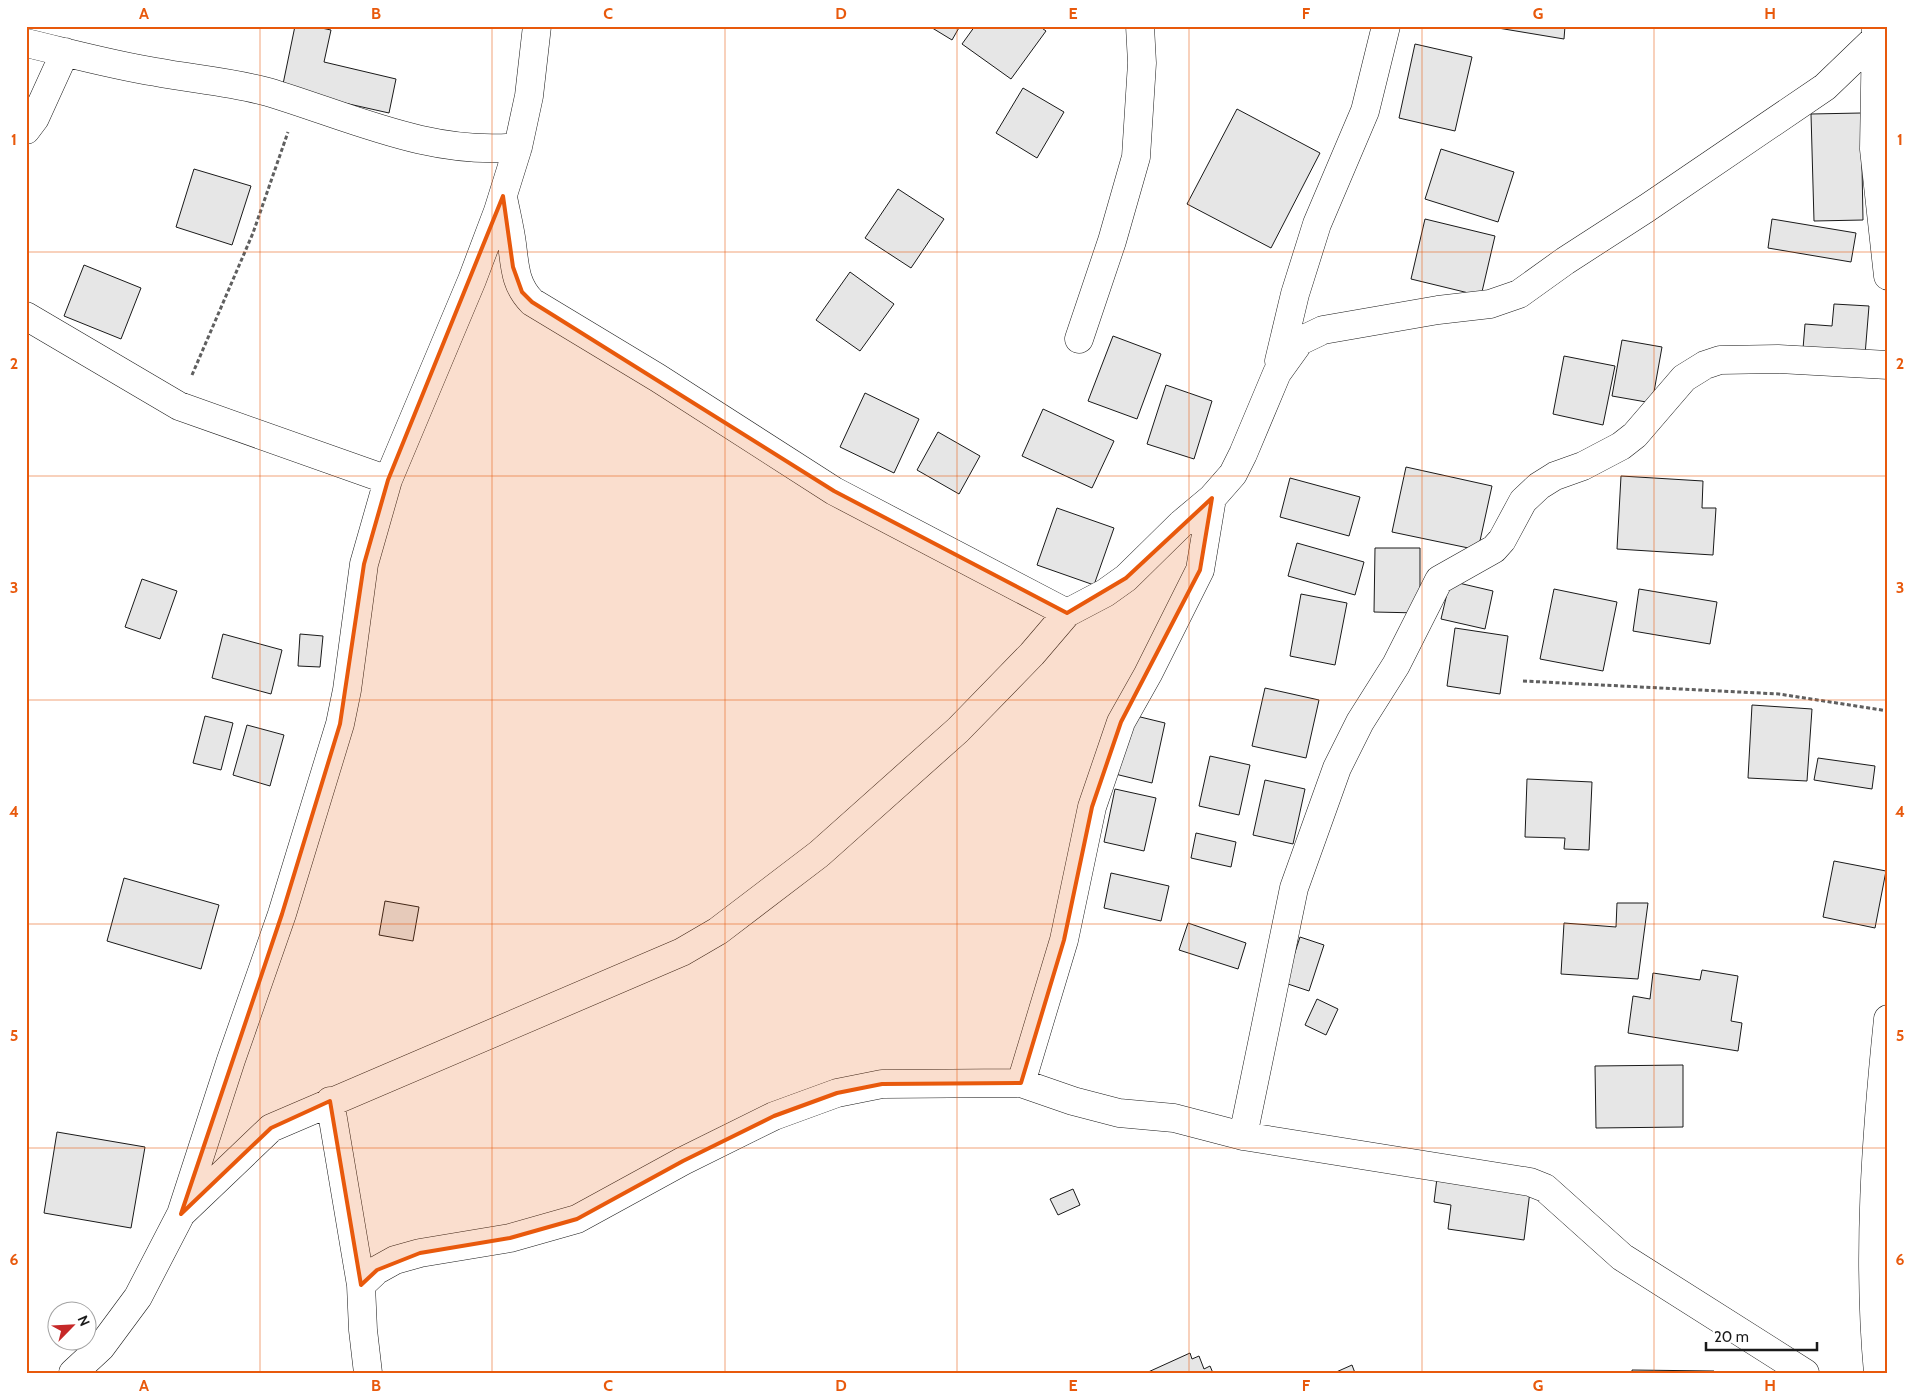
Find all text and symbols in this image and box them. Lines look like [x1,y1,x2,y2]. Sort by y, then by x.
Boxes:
text: A [139,4,149,23]
text: B [371,4,381,23]
text: C [603,4,613,23]
text: D [835,4,847,23]
text: E [1068,4,1078,23]
text: F [1302,4,1311,23]
text: G [1533,4,1543,23]
text: H [1764,4,1776,23]
text: 1 [11,130,17,149]
text: 1 [1897,130,1903,149]
text: 2 [10,354,18,373]
text: 2 [1896,354,1904,373]
text: 3 [10,578,18,597]
text: 3 [1896,578,1904,597]
text: 4 [9,802,19,821]
text: 4 [1895,802,1905,821]
text: 5 [10,1026,18,1045]
text: 5 [1896,1026,1904,1045]
text: 6 [10,1250,19,1269]
text: 6 [1896,1250,1905,1269]
north arrow [48,1302,98,1352]
text: N [74,1313,94,1329]
scale bar [1706,1319,1818,1351]
text: 20 m [1714,1328,1749,1346]
text: A [139,1376,149,1395]
text: B [371,1376,381,1395]
text: C [603,1376,613,1395]
text: D [835,1376,847,1395]
text: E [1068,1376,1078,1395]
text: F [1302,1376,1311,1395]
text: G [1533,1376,1543,1395]
text: H [1764,1376,1776,1395]

